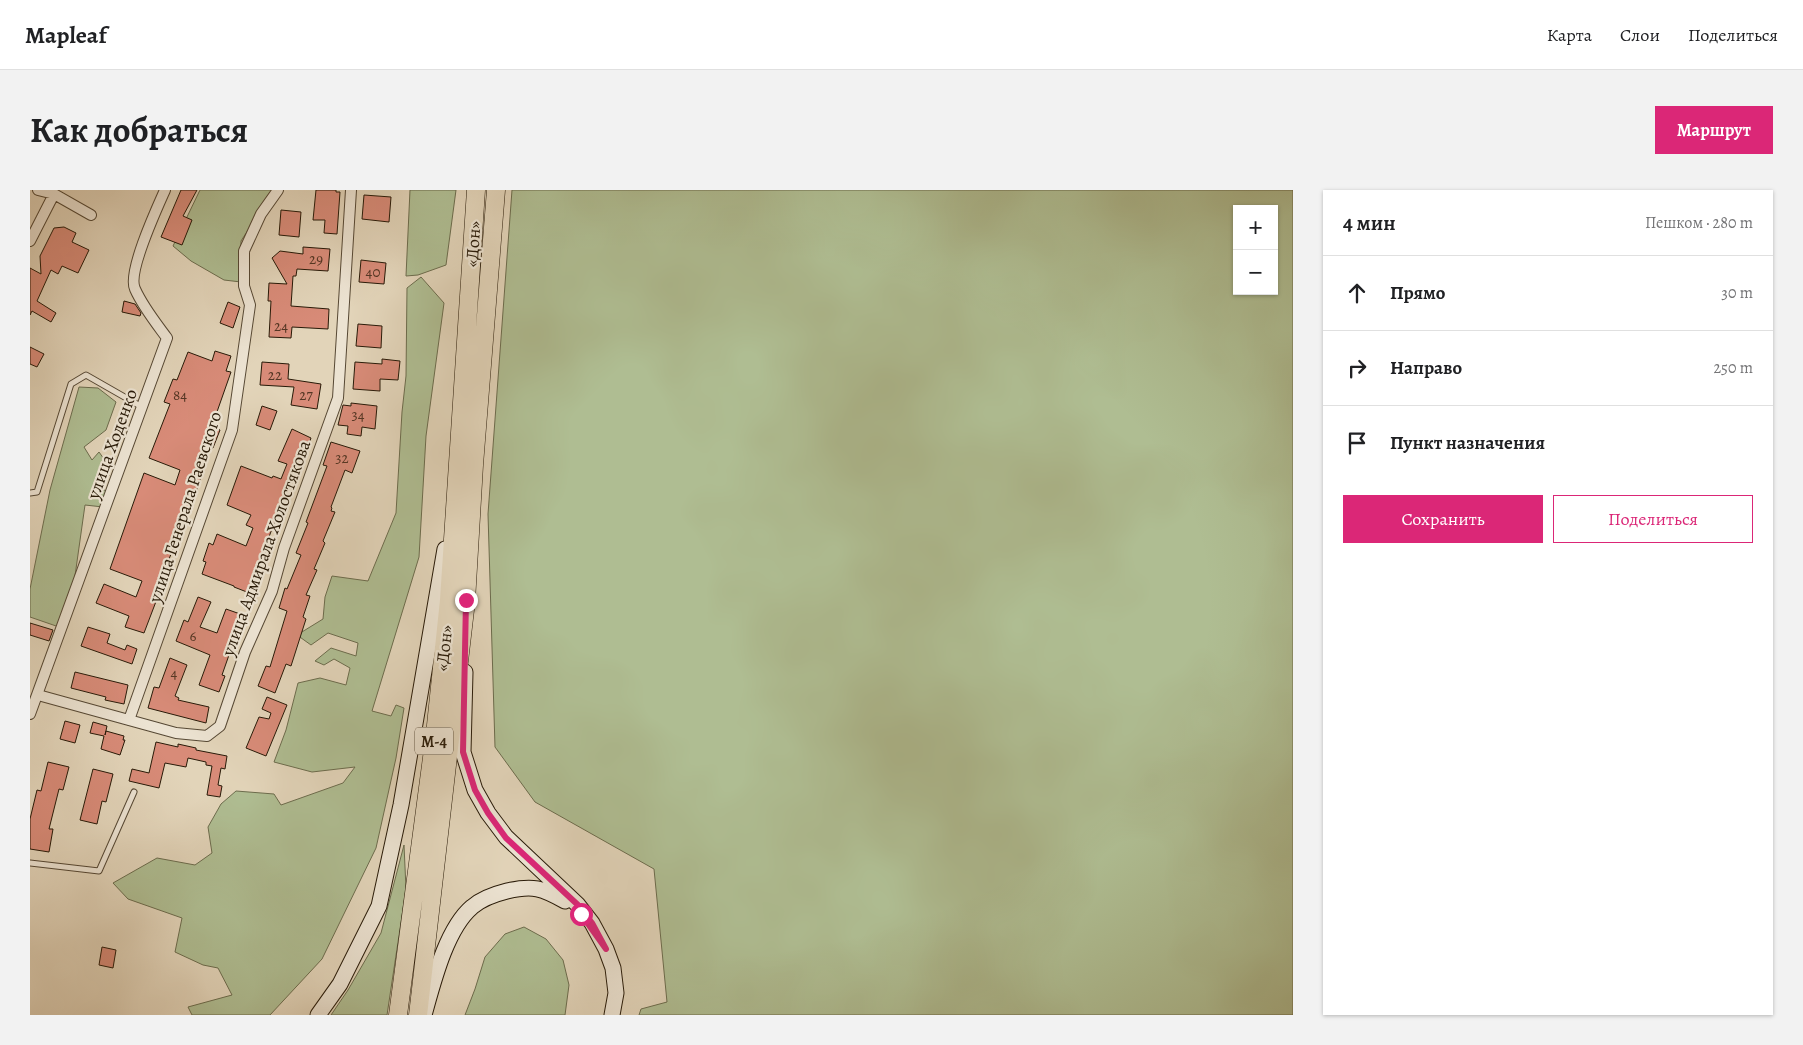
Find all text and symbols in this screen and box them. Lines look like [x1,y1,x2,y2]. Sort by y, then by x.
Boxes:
text: Mapleaf [25,19,107,51]
text: Карта [1547,23,1592,47]
text: Слои [1620,23,1660,47]
text: Поделиться [1688,23,1778,47]
text: Как добраться [30,106,248,154]
button: Маршрут [1655,106,1773,154]
map controls [1233,205,1278,295]
button: + [1233,205,1278,250]
text: 4 мин [1343,209,1396,237]
text: Пешком · 280 m [1645,212,1753,234]
street label: «Дон» [459,220,487,268]
house number: 29 [309,249,323,269]
button: − [1233,250,1278,295]
house number: 40 [366,262,380,282]
icon: ahead [1343,279,1371,307]
text: Прямо [1390,280,1445,306]
text: 30 m [1721,282,1753,304]
house number: 24 [274,316,288,336]
icon: right [1343,354,1371,382]
text: Направо [1390,355,1462,381]
text: 250 m [1714,357,1753,379]
house number: 22 [268,365,282,385]
house number: 84 [173,385,187,405]
house number: 27 [299,385,313,405]
street label: улица Ходенко [81,386,143,503]
house number: 34 [351,405,365,425]
street label: улица Генерала Раевского [142,408,227,607]
icon: arrive [1343,429,1371,457]
text: Пункт назначения [1390,430,1545,456]
street label: улица Адмирала Холостякова [215,436,316,660]
house number: 32 [335,448,349,468]
button: Сохранить [1343,495,1543,543]
button: Поделиться [1553,495,1753,543]
route end [455,589,478,612]
street label: «Дон» [430,623,458,672]
house number: 6 [190,626,197,646]
house number: 4 [171,663,178,683]
road number: М-4 [415,728,453,754]
route start [570,903,593,926]

